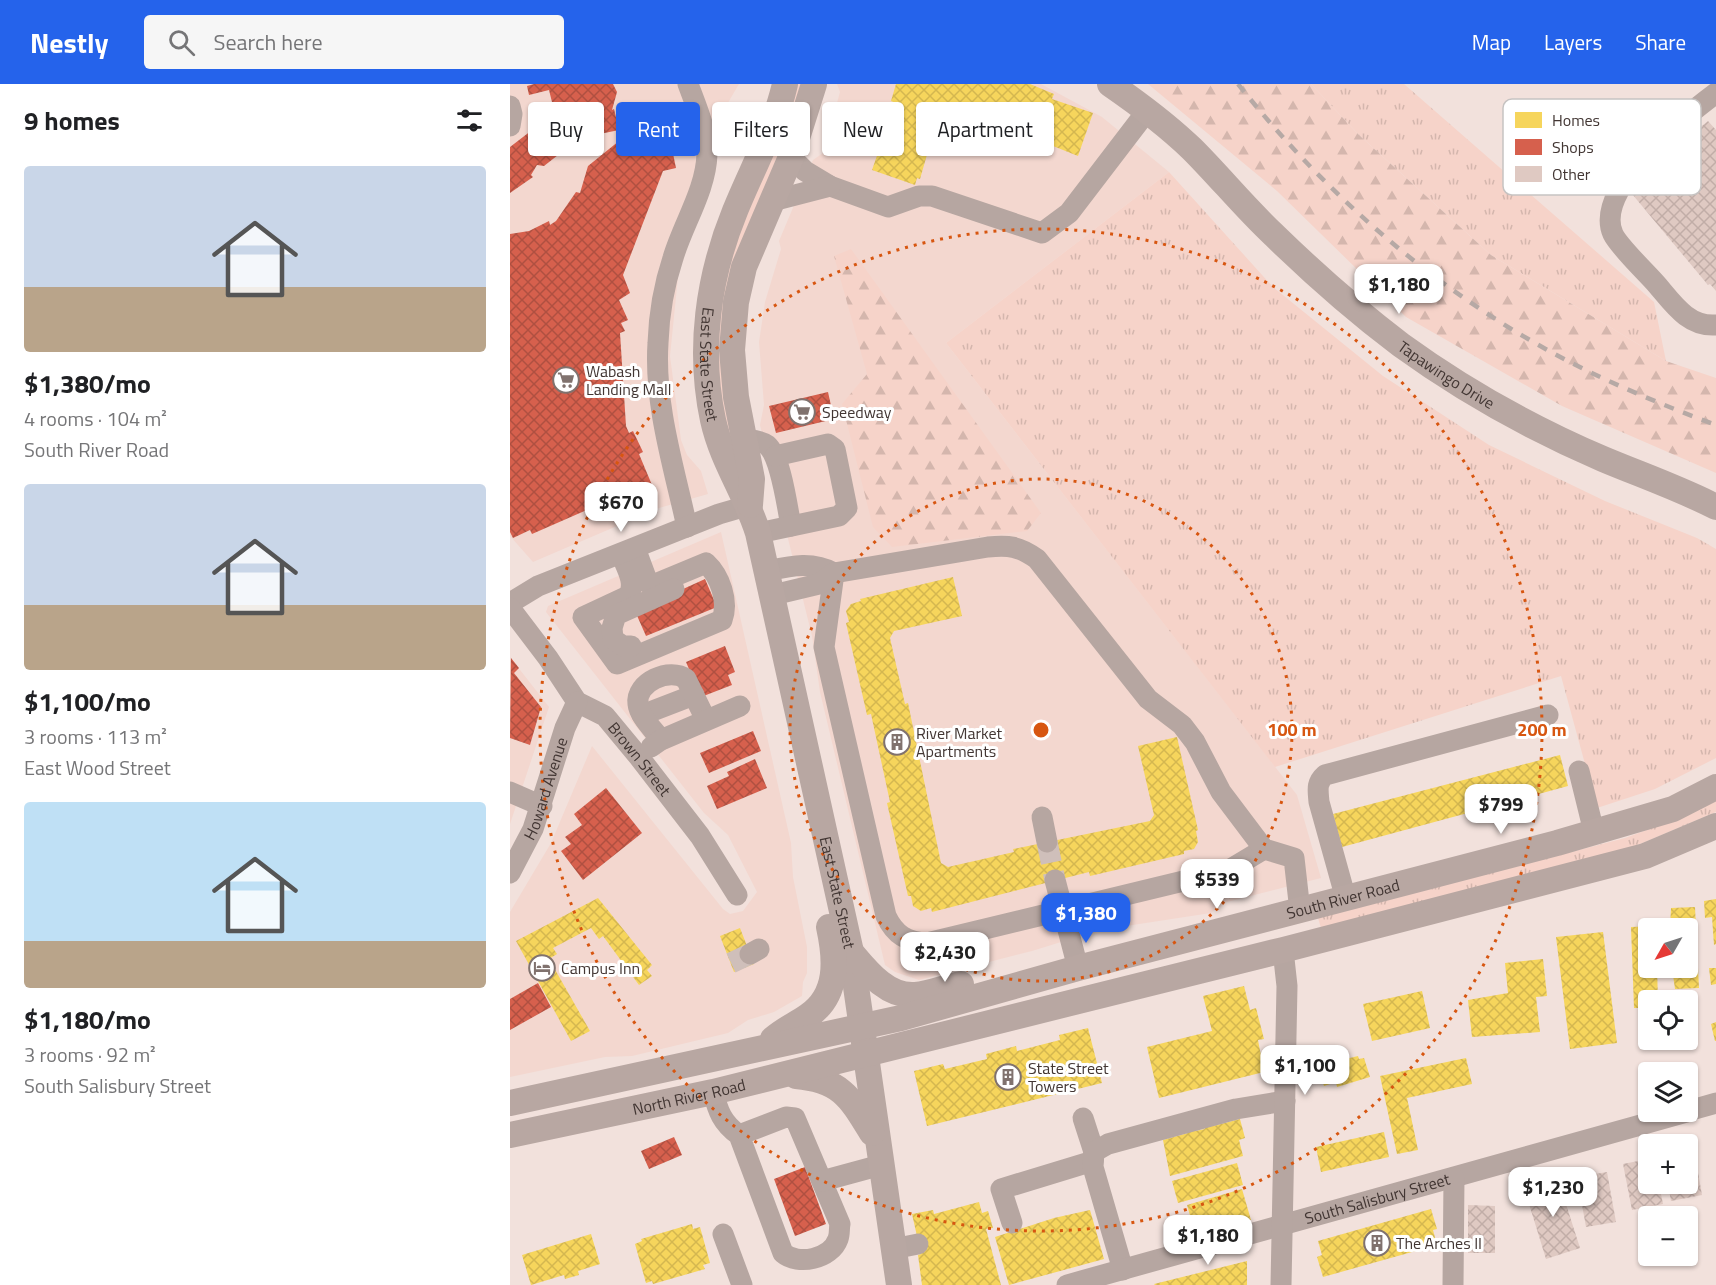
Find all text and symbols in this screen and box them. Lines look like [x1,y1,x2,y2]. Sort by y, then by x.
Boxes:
search box [144,15,564,69]
text: Nestly [30,21,108,64]
text: Search here [213,25,323,59]
icon: search [165,26,198,59]
text: Map [1472,26,1511,58]
text: Layers [1544,26,1602,58]
text: Share [1635,26,1686,58]
legend [1503,99,1701,195]
text: 9 homes [24,101,120,140]
chip: Buy [528,102,604,156]
chip: Rent [616,102,700,156]
chip: Filters [712,102,810,156]
chip: New [822,102,904,156]
chip: Apartment [916,102,1054,156]
icon: filters [453,104,486,137]
text: Homes [1552,108,1600,132]
text: Shops [1552,135,1594,159]
text: Other [1552,162,1591,186]
icon: home [201,205,309,313]
pin: $1,180 [1350,264,1448,315]
text: $1,180 [1368,268,1430,299]
street label: East State Street [694,306,725,424]
street label: Tapawingo Drive [1393,335,1499,415]
place label: Wabash Landing Mall [586,359,671,401]
text: $1,380/mo [24,364,151,403]
supermarket icon: Wabash Landing Mall [551,365,581,395]
supermarket icon: Speedway [787,397,817,427]
place label: Speedway [822,400,892,424]
text: 4 rooms · 104 m² [24,403,167,434]
text: South River Road [24,434,169,465]
pin: $670 [585,482,657,533]
text: $670 [599,486,643,517]
icon: home [201,523,309,631]
text: $1,100/mo [24,682,151,721]
street label: Brown Street [603,716,677,801]
text: 100 m [1267,716,1317,743]
text: 200 m [1517,716,1567,743]
centre of rings [1031,720,1051,740]
text: 3 rooms · 113 m² [24,721,167,752]
place label: River Market Apartments [916,721,1003,763]
building icon: River Market Apartments [882,727,912,757]
street label: Howard Avenue [517,734,573,844]
text: East Wood Street [24,752,171,783]
pin: $799 [1465,784,1537,835]
text: $799 [1479,788,1523,819]
street label: East State Street [814,834,862,951]
icon: home [201,841,309,949]
pin: $539 [1181,859,1253,910]
text: $539 [1195,863,1239,894]
street label: South River Road [1284,873,1402,925]
pin: $1,380 [1037,893,1135,944]
text: $1,380 [1055,897,1117,928]
north arrow [1638,918,1698,978]
map controls [1638,918,1698,1266]
pin: $2,430 [896,932,994,983]
text: $2,430 [914,936,976,967]
hotel icon: Campus Inn [527,953,557,983]
place label: Campus Inn [561,956,640,980]
button: locate [1638,990,1698,1050]
text: $1,180/mo [24,1000,151,1039]
text: 3 rooms · 92 m² [24,1039,156,1070]
pin: $1,100 [1256,1045,1354,1096]
text: $1,100 [1274,1049,1336,1080]
place label: State Street Towers [1028,1056,1109,1098]
building icon: State Street Towers [993,1062,1023,1092]
button: layers [1638,1062,1698,1122]
text: South Salisbury Street [24,1070,211,1101]
street label: North River Road [630,1072,748,1121]
button: + [1638,1134,1698,1194]
street label: South Salisbury Street [1302,1167,1453,1230]
pin: $1,230 [1504,1167,1602,1218]
text: $1,230 [1522,1171,1584,1202]
button: − [1638,1206,1698,1266]
pin: $1,180 [1159,1215,1257,1266]
text: $1,180 [1177,1219,1239,1250]
building icon: The Arches II [1362,1228,1392,1258]
place label: The Arches II [1396,1231,1482,1255]

